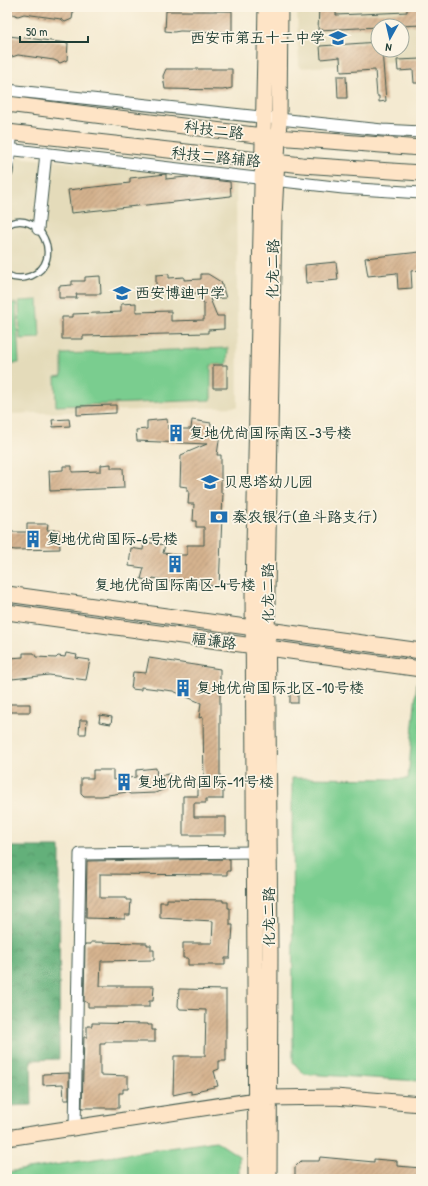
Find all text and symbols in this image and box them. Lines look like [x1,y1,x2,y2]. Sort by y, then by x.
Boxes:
scale bar [20,18,88,44]
north arrow [370,18,410,58]
text: 50 m [26,23,47,40]
place label: 西安市第五十二中学 [190,27,325,48]
school or university icon: 西安市第五十二中学 [328,28,348,48]
text: N [385,41,392,55]
street label: 科技二路 [183,115,245,144]
street label: 科技二路辅路 [170,141,262,172]
street label: 化龙二路 [261,239,284,299]
place label: 西安博迪中学 [135,282,225,303]
school or university icon: 西安博迪中学 [112,283,132,303]
place label: 复地优尚国际南区-3号楼 [189,422,352,443]
building icon: 复地优尚国际南区-3号楼 [166,423,186,443]
place label: 贝思塔幼儿园 [223,471,313,492]
school or university icon: 贝思塔幼儿园 [200,472,220,492]
place label: 秦农银行(鱼斗路支行) [232,506,377,527]
bank icon: 秦农银行(鱼斗路支行) [209,507,229,527]
place label: 复地优尚国际-6号楼 [46,528,178,549]
building icon: 复地优尚国际-6号楼 [23,529,43,549]
building icon: 复地优尚国际南区-4号楼 [165,554,185,574]
street label: 化龙二路 [257,563,278,623]
place label: 复地优尚国际南区-4号楼 [94,574,256,595]
street label: 福谦路 [190,627,238,654]
place label: 复地优尚国际北区-10号楼 [196,677,364,698]
building icon: 复地优尚国际北区-10号楼 [173,678,193,698]
place label: 复地优尚国际-11号楼 [137,771,274,792]
building icon: 复地优尚国际-11号楼 [114,772,134,792]
street label: 化龙二路 [258,887,279,947]

